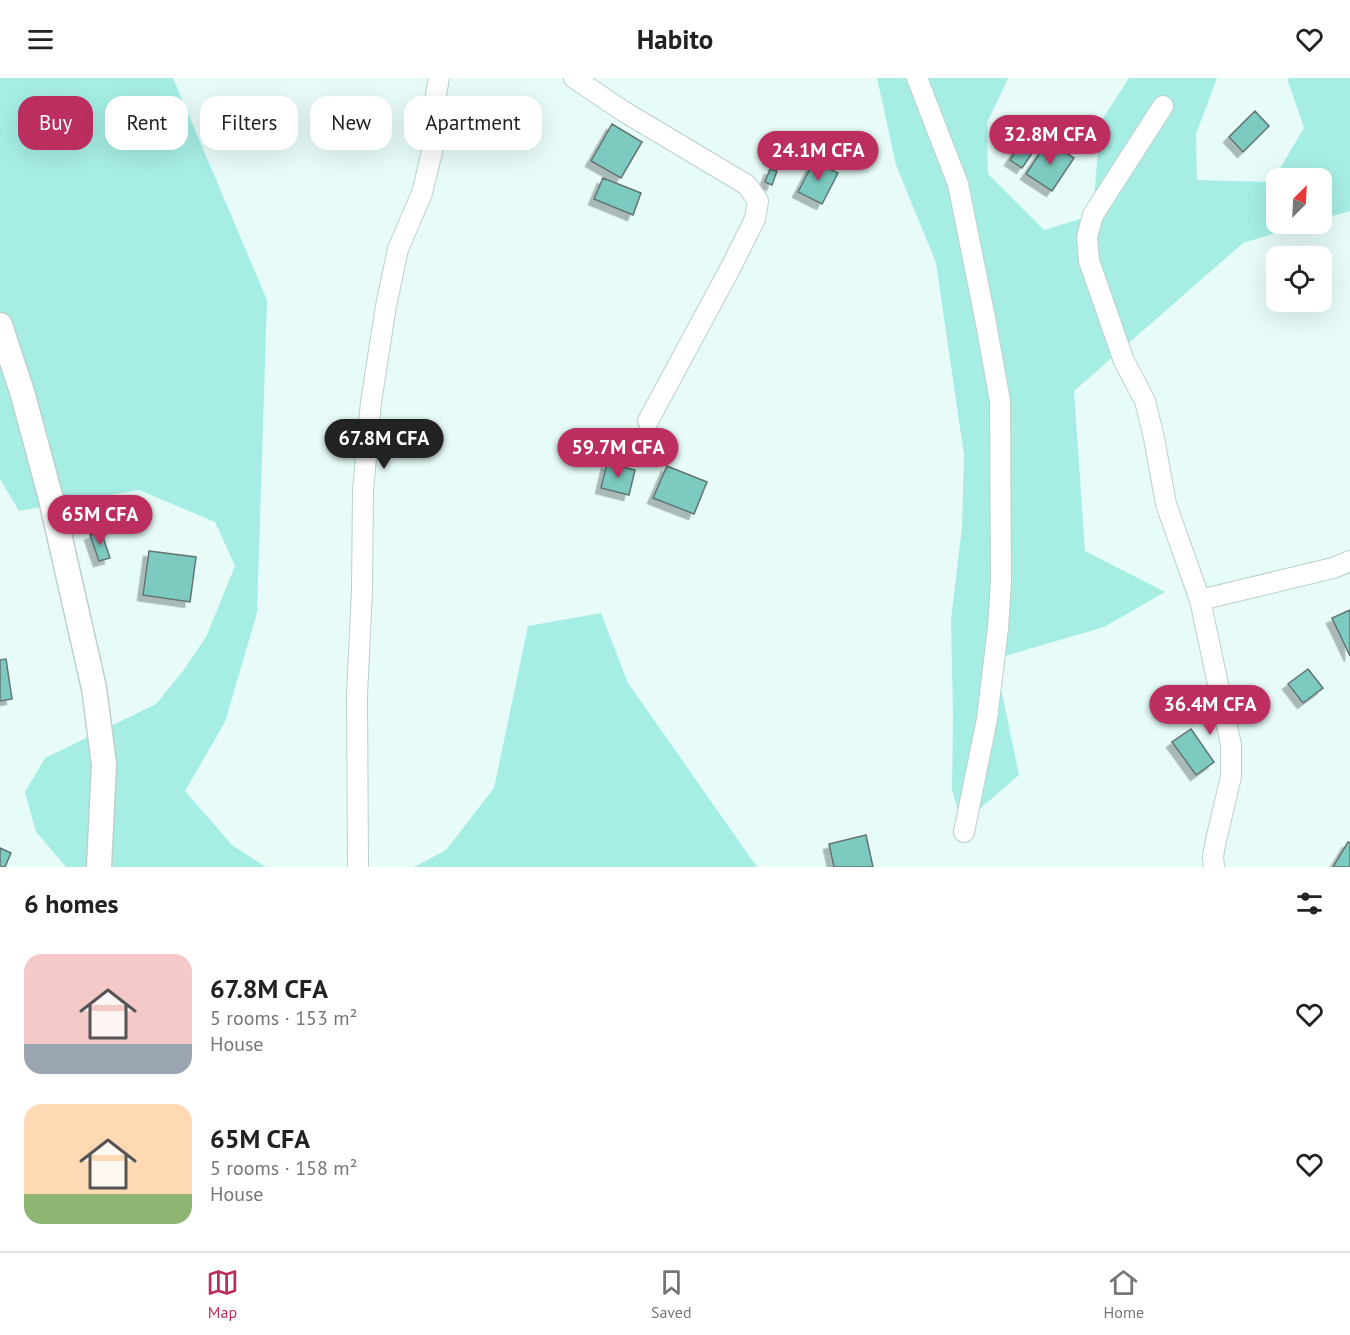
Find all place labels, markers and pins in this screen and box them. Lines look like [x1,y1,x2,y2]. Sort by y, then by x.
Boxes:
pin: 32.8M CFA [981,115,1119,166]
pin: 24.1M CFA [749,131,887,182]
pin: 67.8M CFA [315,419,453,470]
pin: 59.7M CFA [549,428,687,479]
pin: 65M CFA [45,495,155,546]
pin: 36.4M CFA [1141,685,1279,736]

